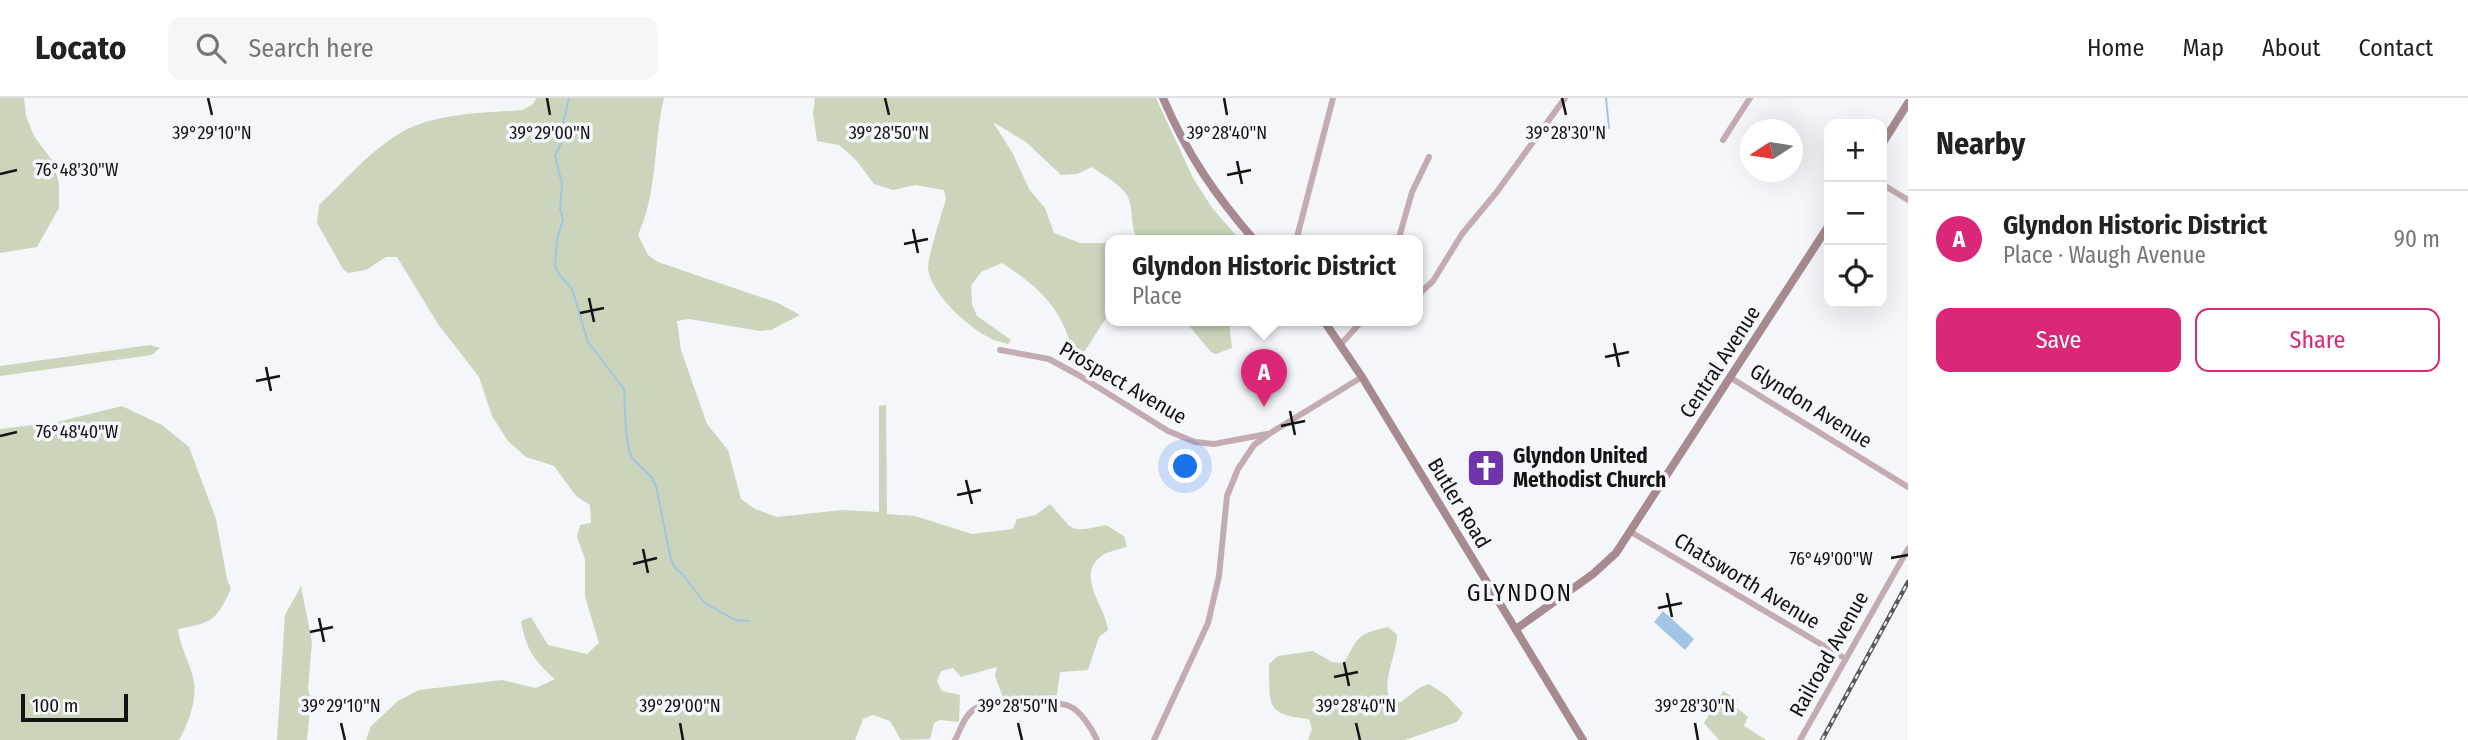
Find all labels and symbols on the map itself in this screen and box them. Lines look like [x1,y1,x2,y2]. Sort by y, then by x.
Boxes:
north arrow [1740,119,1803,182]
text: 39°29'10"N [172,122,252,144]
text: 39°29'00"N [509,122,591,144]
text: 39°28'50"N [849,122,929,144]
text: 39°28'40"N [1187,122,1267,144]
text: 39°28'30"N [1526,122,1606,144]
text: 76°48'30"W [36,159,119,181]
street label: Central Avenue [1674,301,1766,423]
street label: Prospect Avenue [1055,336,1191,430]
pin: A [1241,349,1287,407]
street label: Glyndon Avenue [1745,358,1877,454]
text: 76°48'40"W [36,421,119,443]
place label: Glyndon United Methodist Church [1513,443,1666,493]
church icon: Glyndon United Methodist Church [1465,447,1507,489]
your location [1168,449,1202,483]
street label: Butler Road [1422,453,1496,553]
street label: Chatsworth Avenue [1669,527,1825,635]
text: 76°49'00"W [1789,548,1873,570]
district label: GLYNDON [1467,579,1573,607]
street label: Railroad Avenue [1784,587,1874,721]
scale bar [21,691,128,723]
text: 39°29'10"N [301,695,381,717]
text: 39°29'00"N [639,695,721,717]
text: 39°28'50"N [978,695,1058,717]
text: 39°28'40"N [1316,695,1396,717]
text: 39°28'30"N [1655,695,1735,717]

